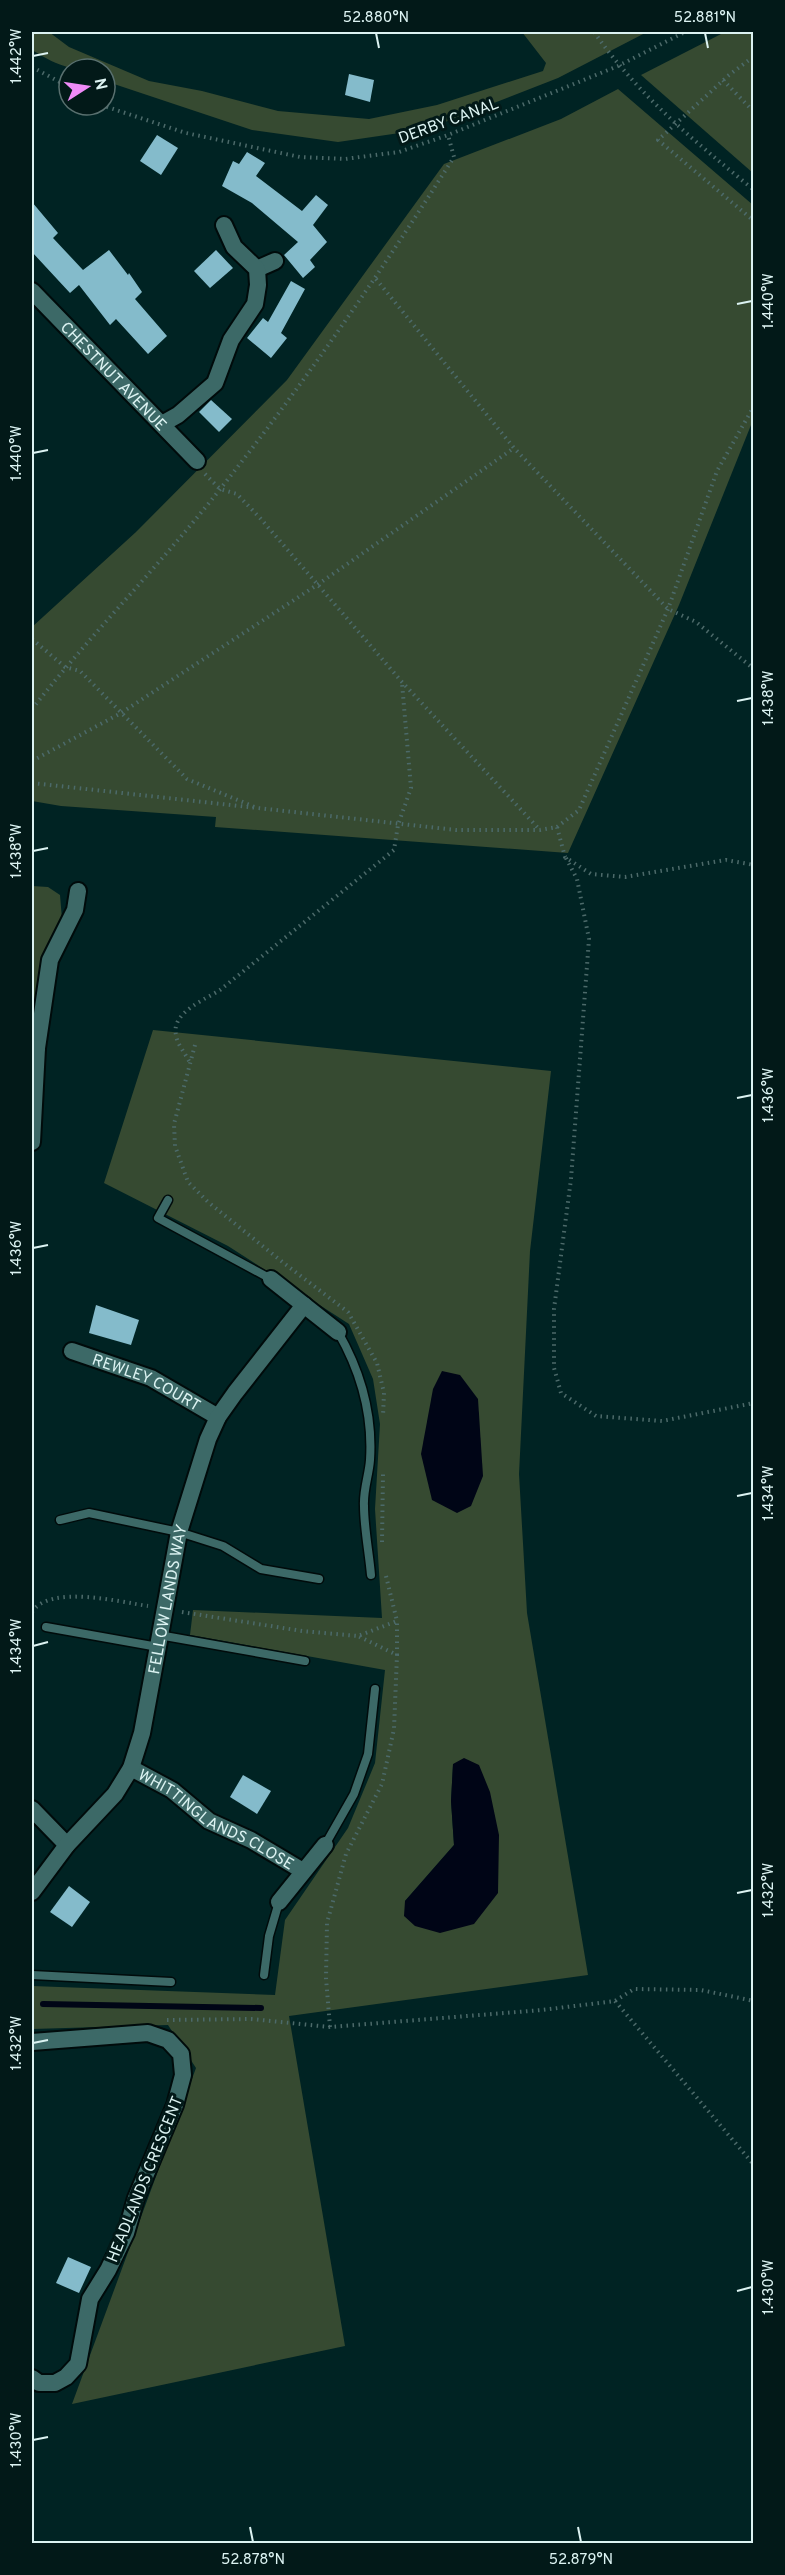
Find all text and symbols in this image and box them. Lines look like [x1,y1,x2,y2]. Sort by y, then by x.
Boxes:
text: 52.880°N [343,9,409,28]
text: 52.881°N [674,9,736,28]
text: 1.442°W [8,28,27,84]
north arrow [57,57,117,117]
text: N [89,77,111,92]
street label: DERBY CANAL [396,95,501,149]
text: 1.440°W [760,273,779,329]
street label: CHESTNUT AVENUE [55,318,170,436]
text: 1.440°W [8,425,27,481]
text: 1.438°W [760,670,779,726]
text: 1.438°W [8,823,27,879]
text: 1.436°W [760,1068,779,1122]
text: 1.436°W [8,1221,27,1275]
street label: REWLEY COURT [89,1351,204,1417]
text: 1.434°W [760,1465,779,1521]
street label: FELLOW LANDS WAY [145,1522,193,1676]
text: 1.434°W [8,1618,27,1674]
street label: WHITTINGLANDS CLOSE [134,1766,297,1875]
text: 1.432°W [760,1863,779,1917]
text: 1.432°W [8,2016,27,2070]
street label: HEADLANDS CRESCENT [103,2094,188,2266]
text: 1.430°W [760,2259,779,2315]
text: 1.430°W [8,2412,27,2468]
text: 52.878°N [221,2551,285,2570]
text: 52.879°N [549,2551,613,2570]

